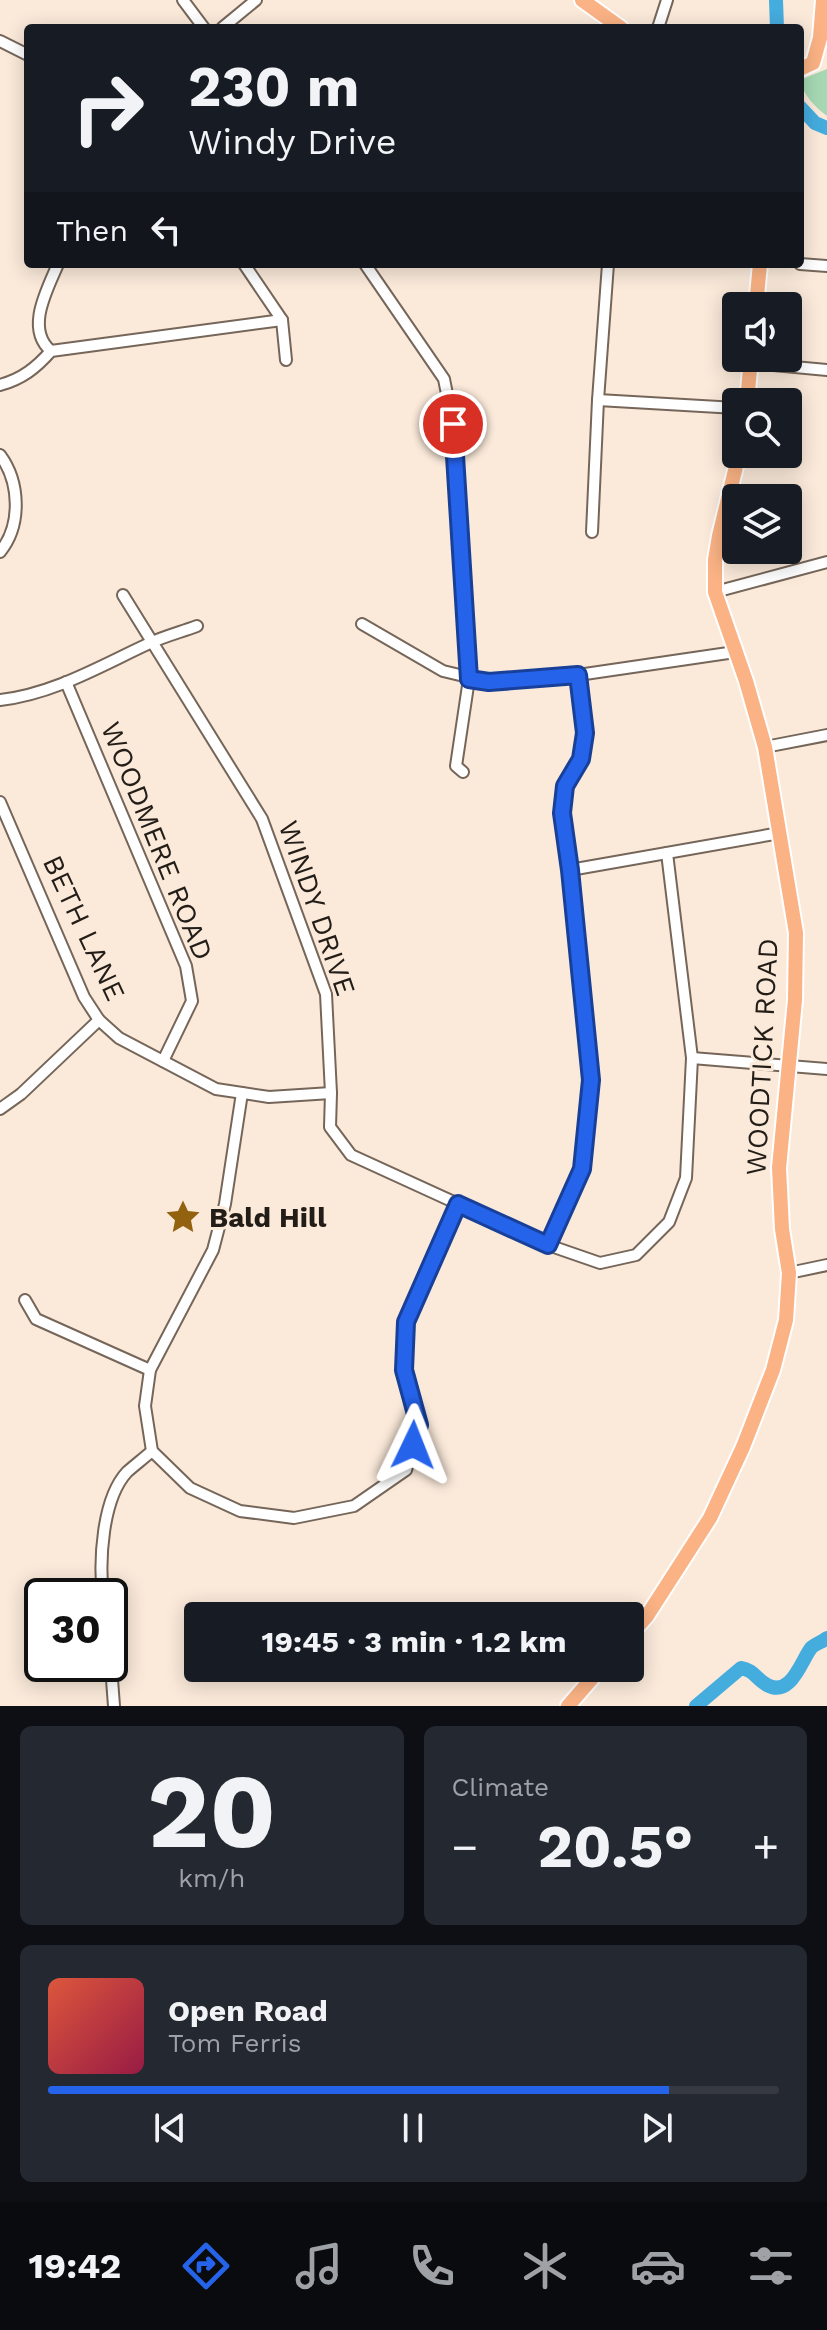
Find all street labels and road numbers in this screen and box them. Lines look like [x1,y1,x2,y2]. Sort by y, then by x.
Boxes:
street label: WOODMERE ROAD [94,717,220,965]
street label: WINDY DRIVE [272,816,362,1000]
street label: BETH LANE [36,850,132,1006]
street label: WOODTICK ROAD [739,938,785,1176]

